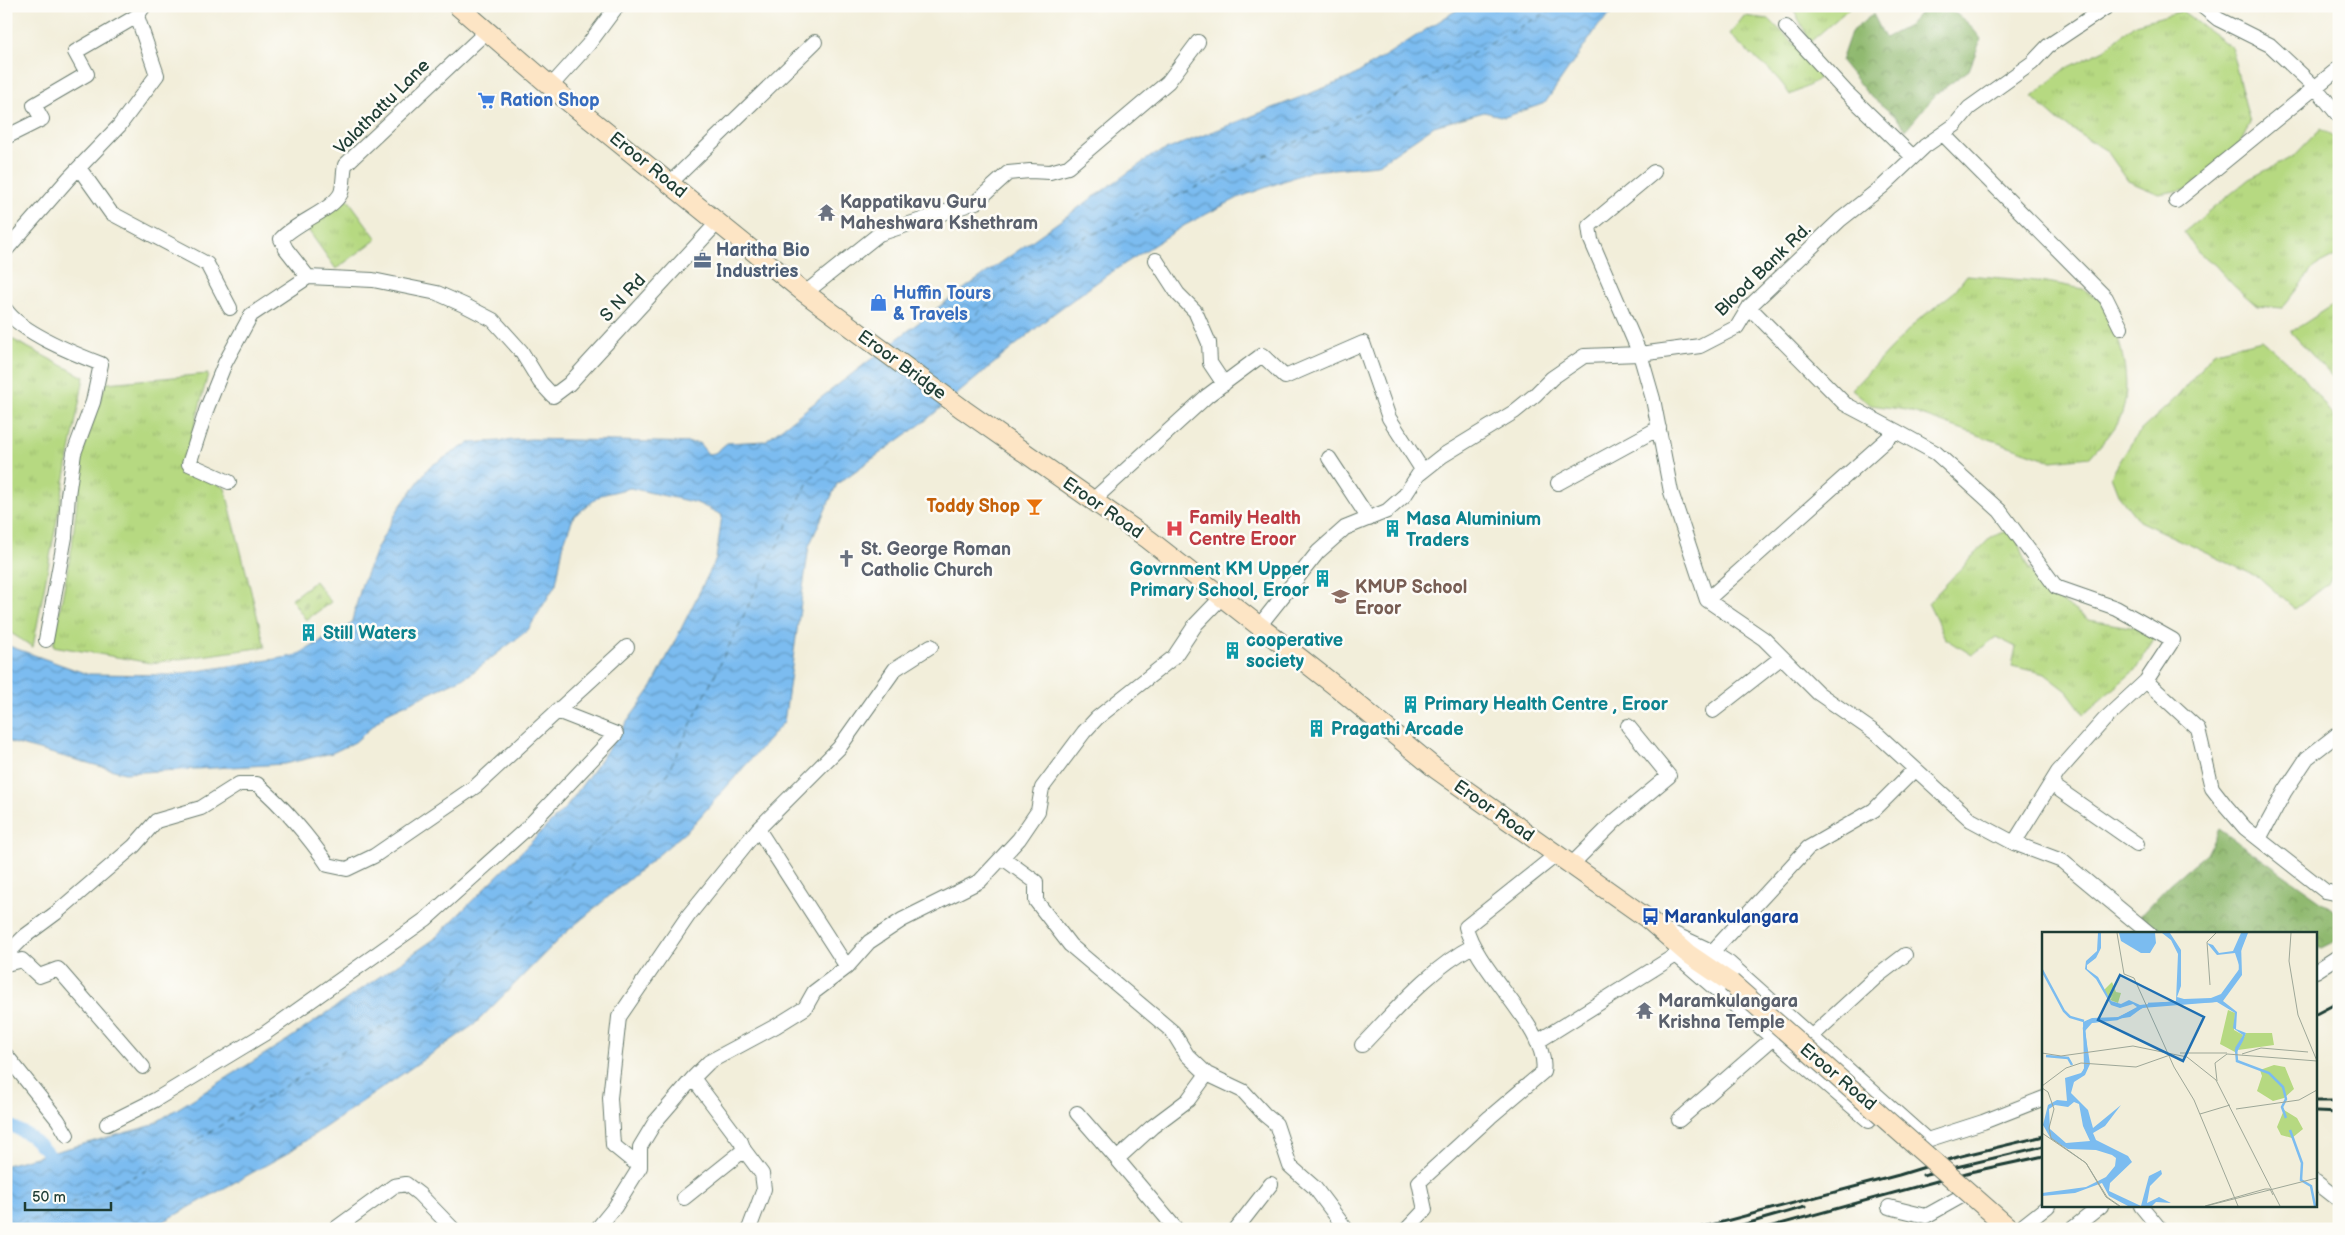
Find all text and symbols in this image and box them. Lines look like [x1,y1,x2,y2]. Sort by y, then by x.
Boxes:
street label: Valathattu Lane [330,55,434,159]
supermarket icon: Ration Shop [476,90,496,110]
place label: Ration Shop [500,90,600,111]
street label: Eroor Road [605,127,691,203]
place label: Kappatikavu Guru Maheshwara Kshethram [840,192,1038,234]
temple icon: Kappatikavu Guru Maheshwara Kshethram [816,202,836,222]
street label: Blood Bank Rd. [1711,219,1815,321]
place label: Haritha Bio Industries [716,240,810,282]
office icon: Haritha Bio Industries [692,250,712,270]
street label: S N Rd [596,270,650,326]
place label: Huffin Tours & Travels [893,283,991,325]
shop icon: Huffin Tours & Travels [869,293,889,313]
street label: Eroor Bridge [854,326,951,404]
street label: Eroor Road [1059,473,1147,543]
place label: Toddy Shop [927,496,1020,517]
bar icon: Toddy Shop [1024,496,1044,516]
place label: Family Health Centre Eroor [1189,508,1301,550]
place label: Masa Aluminium Traders [1406,509,1541,551]
hospital icon: Family Health Centre Eroor [1165,518,1185,538]
building icon: Masa Aluminium Traders [1382,519,1402,539]
place label: St. George Roman Catholic Church [861,539,1011,581]
church icon: St. George Roman Catholic Church [837,549,857,569]
place label: Govrnment KM Upper Primary School, Eroor [1130,559,1310,601]
building icon: Govrnment KM Upper Primary School, Eroor [1313,569,1333,589]
place label: KMUP School Eroor [1355,577,1467,619]
school or university icon: KMUP School Eroor [1331,587,1351,607]
building icon: Still Waters [299,623,319,643]
place label: Still Waters [323,623,417,644]
place label: cooperative society [1246,630,1343,672]
building icon: cooperative society [1222,640,1242,660]
building icon: Primary Health Centre , Eroor [1400,694,1420,714]
place label: Primary Health Centre , Eroor [1424,694,1669,715]
building icon: Pragathi Arcade [1307,719,1327,739]
place label: Pragathi Arcade [1331,719,1463,740]
street label: Eroor Road [1450,776,1538,846]
bus stop icon: Marankulangara [1640,907,1660,927]
place label: Marankulangara [1664,907,1799,928]
inset map [2042,932,2318,1208]
place label: Maramkulangara Krishna Temple [1658,991,1798,1033]
temple icon: Maramkulangara Krishna Temple [1634,1001,1654,1021]
street label: Eroor Road [1795,1039,1881,1115]
scale bar [25,1180,111,1212]
text: 50 m [32,1188,66,1207]

